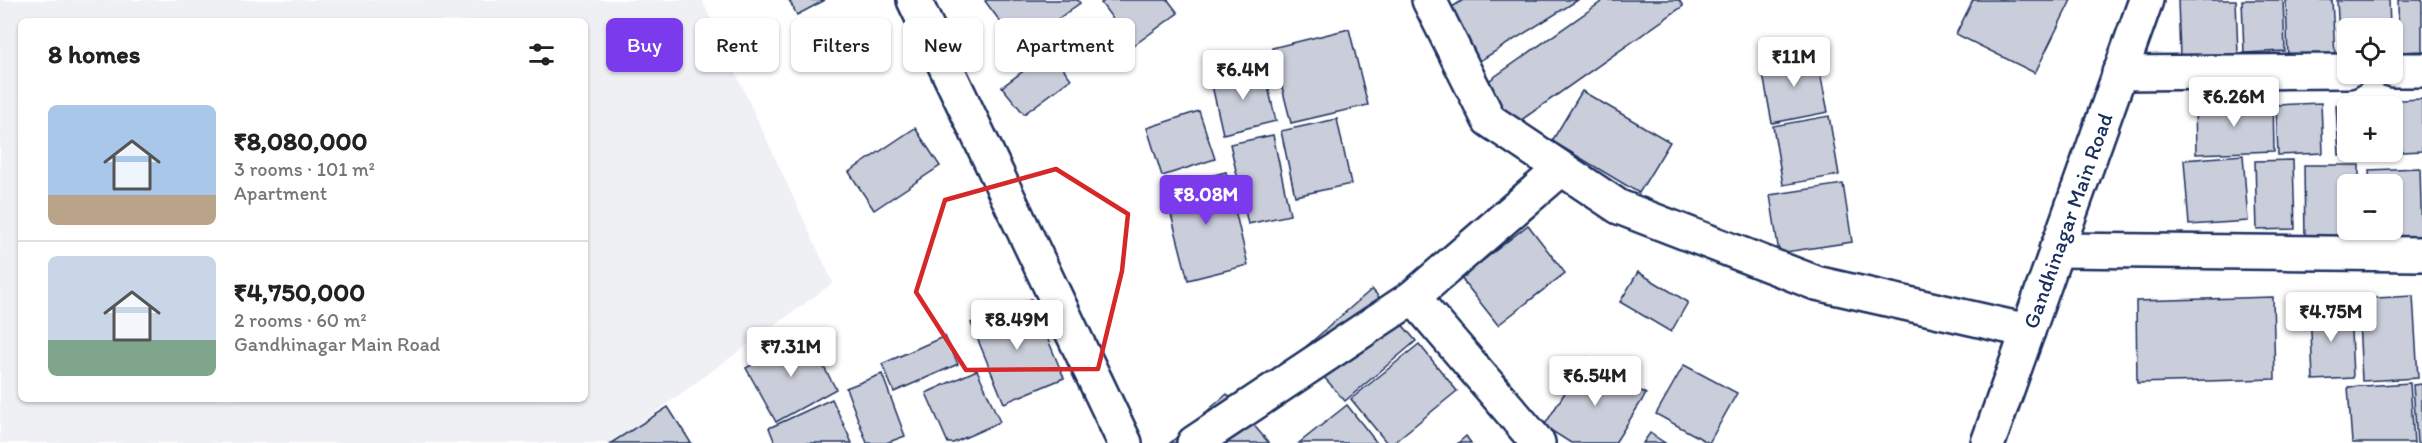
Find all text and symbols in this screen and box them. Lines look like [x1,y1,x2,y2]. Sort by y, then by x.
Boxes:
chip: Buy [606,18,683,72]
chip: Rent [695,18,779,72]
chip: Filters [791,18,891,72]
chip: New [903,18,983,72]
chip: Apartment [995,18,1135,72]
map controls [2337,18,2403,240]
button: locate [2337,18,2403,84]
pin: ₹11M [1758,37,1830,88]
text: 8 homes [48,38,140,70]
icon: filters [525,38,558,71]
text: ₹11M [1772,44,1816,68]
pin: ₹6.4M [1201,50,1285,101]
text: ₹6.4M [1217,57,1270,81]
pin: ₹6.26M [2185,77,2283,128]
text: ₹6.26M [2203,84,2265,108]
button: + [2337,96,2403,162]
street label: Gandhinagar Main Road [2016,109,2118,332]
text: ₹8,080,000 [234,125,368,157]
icon: home [96,129,168,201]
text: 3 rooms · 101 m² [234,157,375,181]
button: − [2337,174,2403,240]
pin: ₹8.08M [1157,175,1255,226]
text: Apartment [234,181,327,205]
text: ₹8.08M [1174,182,1238,206]
text: ₹4,750,000 [234,276,365,308]
icon: home [96,280,168,352]
pin: ₹4.75M [2282,292,2380,343]
text: ₹4.75M [2300,299,2362,323]
pin: ₹8.49M [968,300,1066,351]
text: ₹8.49M [985,307,1049,331]
text: 2 rooms · 60 m² [234,308,367,332]
pin: ₹7.31M [742,327,840,378]
text: Gandhinagar Main Road [234,332,440,356]
text: ₹7.31M [761,334,821,358]
pin: ₹6.54M [1546,356,1644,407]
text: ₹6.54M [1563,363,1627,387]

